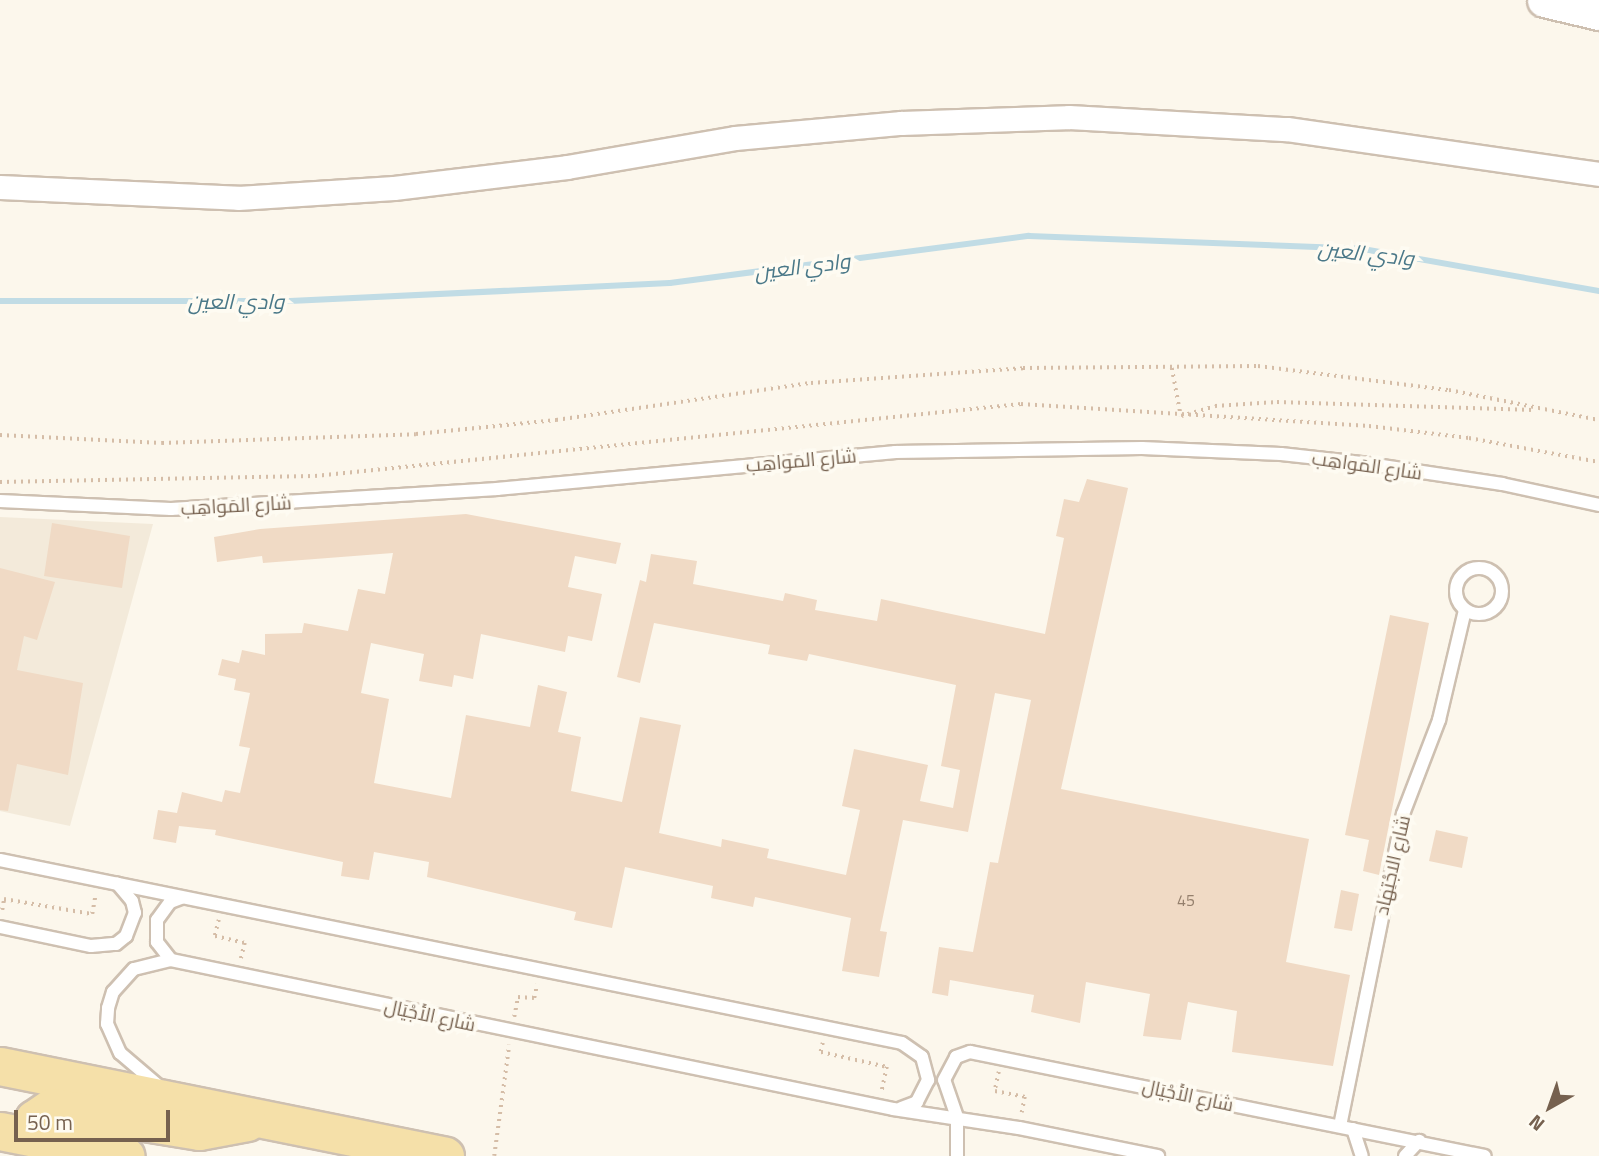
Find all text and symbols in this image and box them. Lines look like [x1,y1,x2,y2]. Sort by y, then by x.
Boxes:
water label: وادي العين [1317,235,1415,271]
water label: وادي العين [753,248,851,284]
water label: وادي العين [188,288,284,314]
street label: شارع المَواهِب [745,444,857,476]
street label: شارع المَواهِب [1311,446,1423,484]
street label: شارع المَواهِب [180,491,292,519]
street label: شارع الاجْتِهاد [1369,813,1415,917]
house number: 45 [1177,890,1195,910]
street label: شارع الأَجْيَال [382,994,478,1036]
north arrow [1515,1072,1585,1142]
street label: شارع الأَجْيَال [1140,1074,1236,1116]
scale bar [18,1096,173,1140]
text: 50 m [27,1106,73,1138]
text: N [1522,1108,1551,1139]

